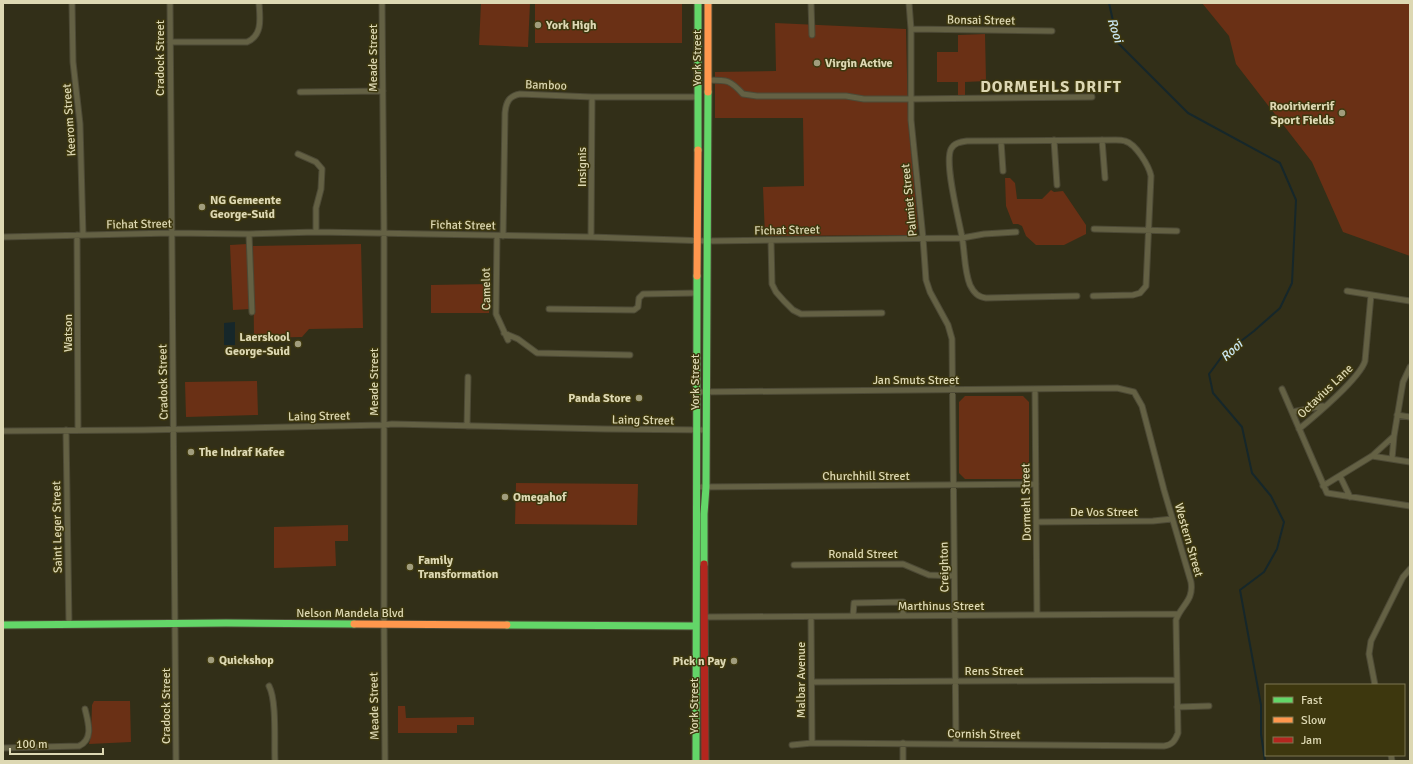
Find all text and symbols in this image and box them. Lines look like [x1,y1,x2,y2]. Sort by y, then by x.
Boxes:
street label: Bonsai Street [947,12,1015,29]
water label: Rooi [1104,16,1127,46]
place label: York High [545,18,597,33]
street label: Cradock Street [153,20,168,96]
marker: York High [533,20,543,30]
street label: Meade Street [366,24,381,92]
street label: York Street [690,30,705,86]
place label: Virgin Active [825,56,893,71]
marker: Virgin Active [812,58,822,68]
street label: Bamboo [525,77,567,94]
district label: DORMEHLS DRIFT [980,77,1122,97]
street label: Keerom Street [59,83,80,157]
place label: Rooirivierrif Sport Fields [1270,99,1335,128]
marker: Rooirivierrif Sport Fields [1337,108,1347,118]
street label: Insignis [575,147,590,187]
street label: Palmiet Street [898,163,921,237]
place label: NG Gemeente George-Suid [210,193,281,222]
marker: NG Gemeente George-Suid [197,202,207,212]
street label: Fichat Street [106,216,172,233]
street label: Fichat Street [430,217,496,234]
street label: Fichat Street [754,222,820,239]
street label: Camelot [479,268,494,310]
street label: Watson [61,314,76,352]
place label: Laerskool George-Suid [225,330,291,359]
water label: Rooi [1217,335,1247,365]
marker: Laerskool George-Suid [293,339,303,349]
street label: Cradock Street [155,344,172,420]
street label: Meade Street [367,348,382,416]
street label: York Street [688,354,703,410]
street label: Octavius Lane [1294,361,1356,422]
street label: Jan Smuts Street [873,373,959,388]
place label: Panda Store [568,391,631,406]
marker: Panda Store [634,393,644,403]
street label: Laing Street [288,408,350,425]
street label: Laing Street [612,412,674,429]
place label: The Indraf Kafee [199,445,285,460]
marker: The Indraf Kafee [186,447,196,457]
street label: Dormehl Street [1018,463,1035,541]
street label: Churchhill Street [822,469,910,484]
street label: Saint Leger Street [49,481,66,573]
place label: Omegahof [513,490,567,505]
marker: Omegahof [500,492,510,502]
street label: Western Street [1171,502,1206,579]
street label: De Vos Street [1070,505,1138,520]
street label: Creighton [937,542,952,592]
street label: Ronald Street [828,547,898,562]
place label: Family Transformation [418,553,499,582]
marker: Family Transformation [405,562,415,572]
street label: Marthinus Street [898,599,984,614]
street label: Nelson Mandela Blvd [296,606,404,621]
street label: Malbar Avenue [794,642,809,718]
place label: Quickshop [219,653,274,668]
place label: Pick n Pay [673,654,726,669]
marker: Quickshop [206,655,216,665]
marker: Pick n Pay [729,656,739,666]
street label: Rens Street [965,664,1023,679]
street label: Cradock Street [159,668,174,744]
street label: Meade Street [366,672,383,740]
street label: York Street [687,678,702,734]
legend [1265,684,1405,756]
text: Fast [1301,693,1322,708]
text: Slow [1301,713,1326,728]
street label: Cornish Street [947,726,1021,743]
scale bar [10,730,103,756]
text: Jam [1301,733,1322,748]
text: 100 m [16,737,48,752]

